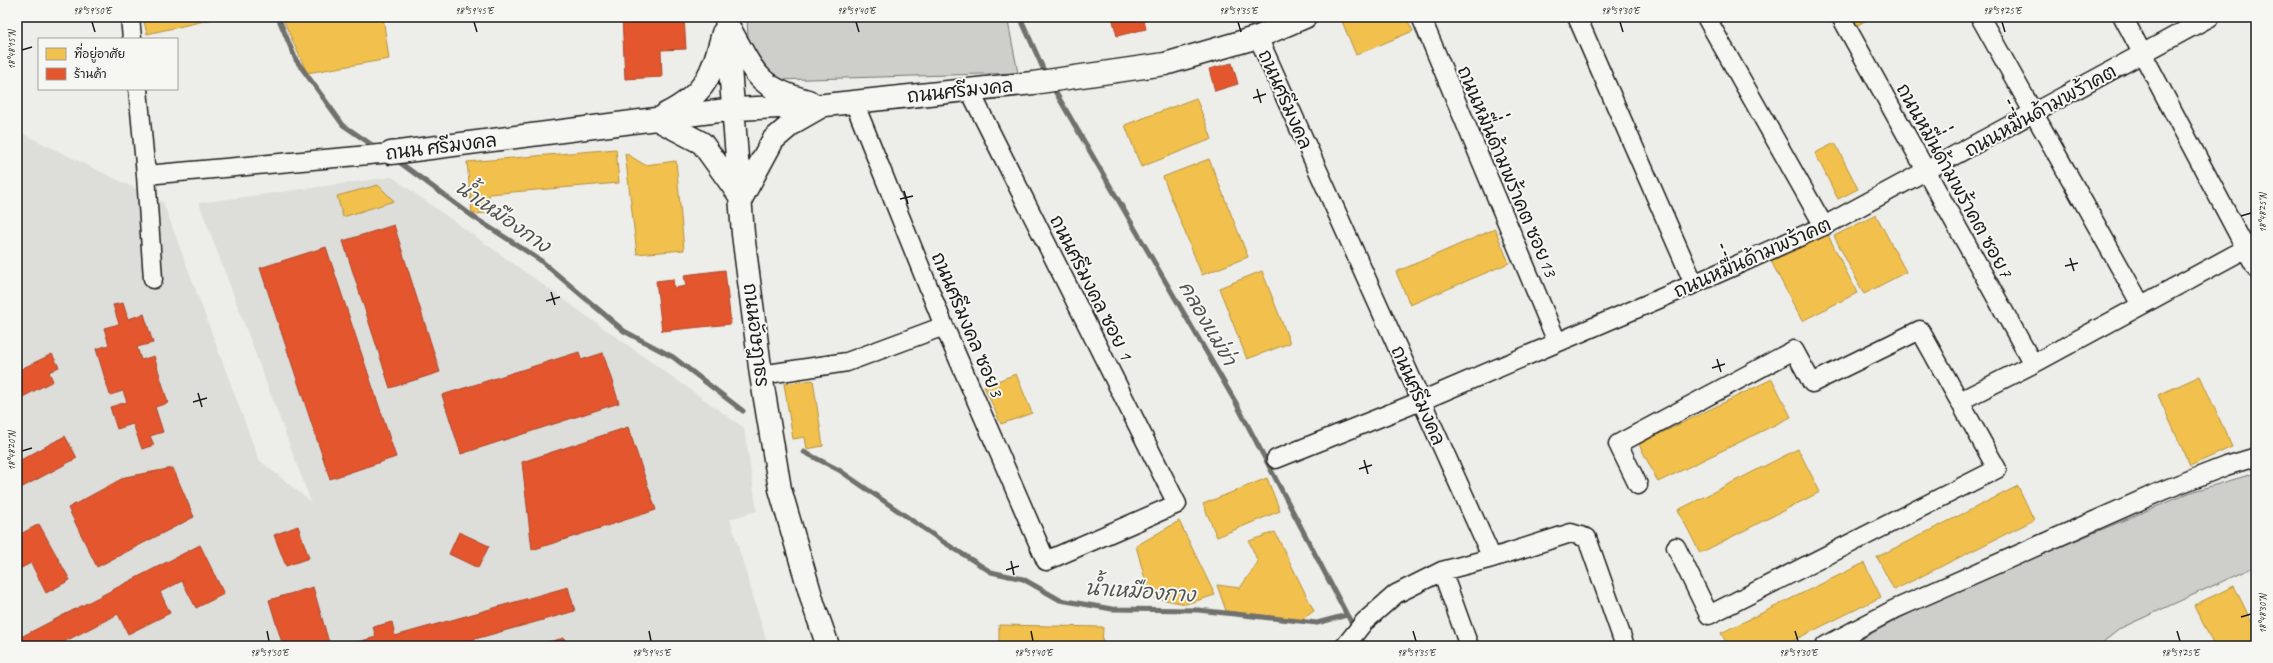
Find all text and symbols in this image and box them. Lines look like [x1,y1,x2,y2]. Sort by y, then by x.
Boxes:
text: 98°59'50"E [73,4,113,17]
text: 98°59'45"E [455,4,495,17]
text: 98°59'40"E [837,4,877,17]
text: 98°59'35"E [1219,4,1259,17]
text: 98°59'30"E [1601,4,1641,17]
text: 98°59'25"E [1983,4,2023,17]
text: 18°48'15"N [5,28,18,70]
legend [38,38,178,90]
text: ที่อยู่อาศัย [74,43,125,63]
street label: ถนนศรีมงคล [1252,46,1318,153]
street label: ถนนหมื่่นด้ามพร้าคต [1954,47,2121,163]
street label: ถนนหมื่่นด้ามพร้าคต ซอย13 [1452,57,1576,282]
text: ร้านค้า [74,66,107,82]
street label: ถนนหมื่่นด้ามพร้าคต ซอย7 [1891,73,2030,283]
street label: ถนนศรีมงคล [906,74,1014,108]
street label: ถนน ศรีมงคล [384,128,498,166]
water label: น้ำเหมืองกาง [450,170,560,259]
text: 18°48'25"N [2256,191,2269,233]
street label: ถนนหมื่่นด้ามพร้าคต [1664,200,1835,303]
street label: ถนนศรีมงคล ซอย 1 [1044,211,1139,365]
street label: ถนนศรีมงคล ซอย3 [926,248,1009,402]
water label: คลองแม่ข่า [1173,277,1242,371]
street label: ถนนอัษฎาธร [738,282,774,389]
street label: ถนนศรีมงคล [1385,342,1451,449]
text: 18°48'20"N [5,429,18,471]
water label: น้ำเหมืองกาง [1084,569,1198,608]
text: 18°48'30"N [2256,592,2269,634]
text: 98°59'50"E [250,646,290,659]
text: 98°59'45"E [632,646,672,659]
text: 98°59'40"E [1014,646,1054,659]
text: 98°59'35"E [1397,646,1437,659]
text: 98°59'30"E [1779,646,1819,659]
text: 98°59'25"E [2161,646,2201,659]

